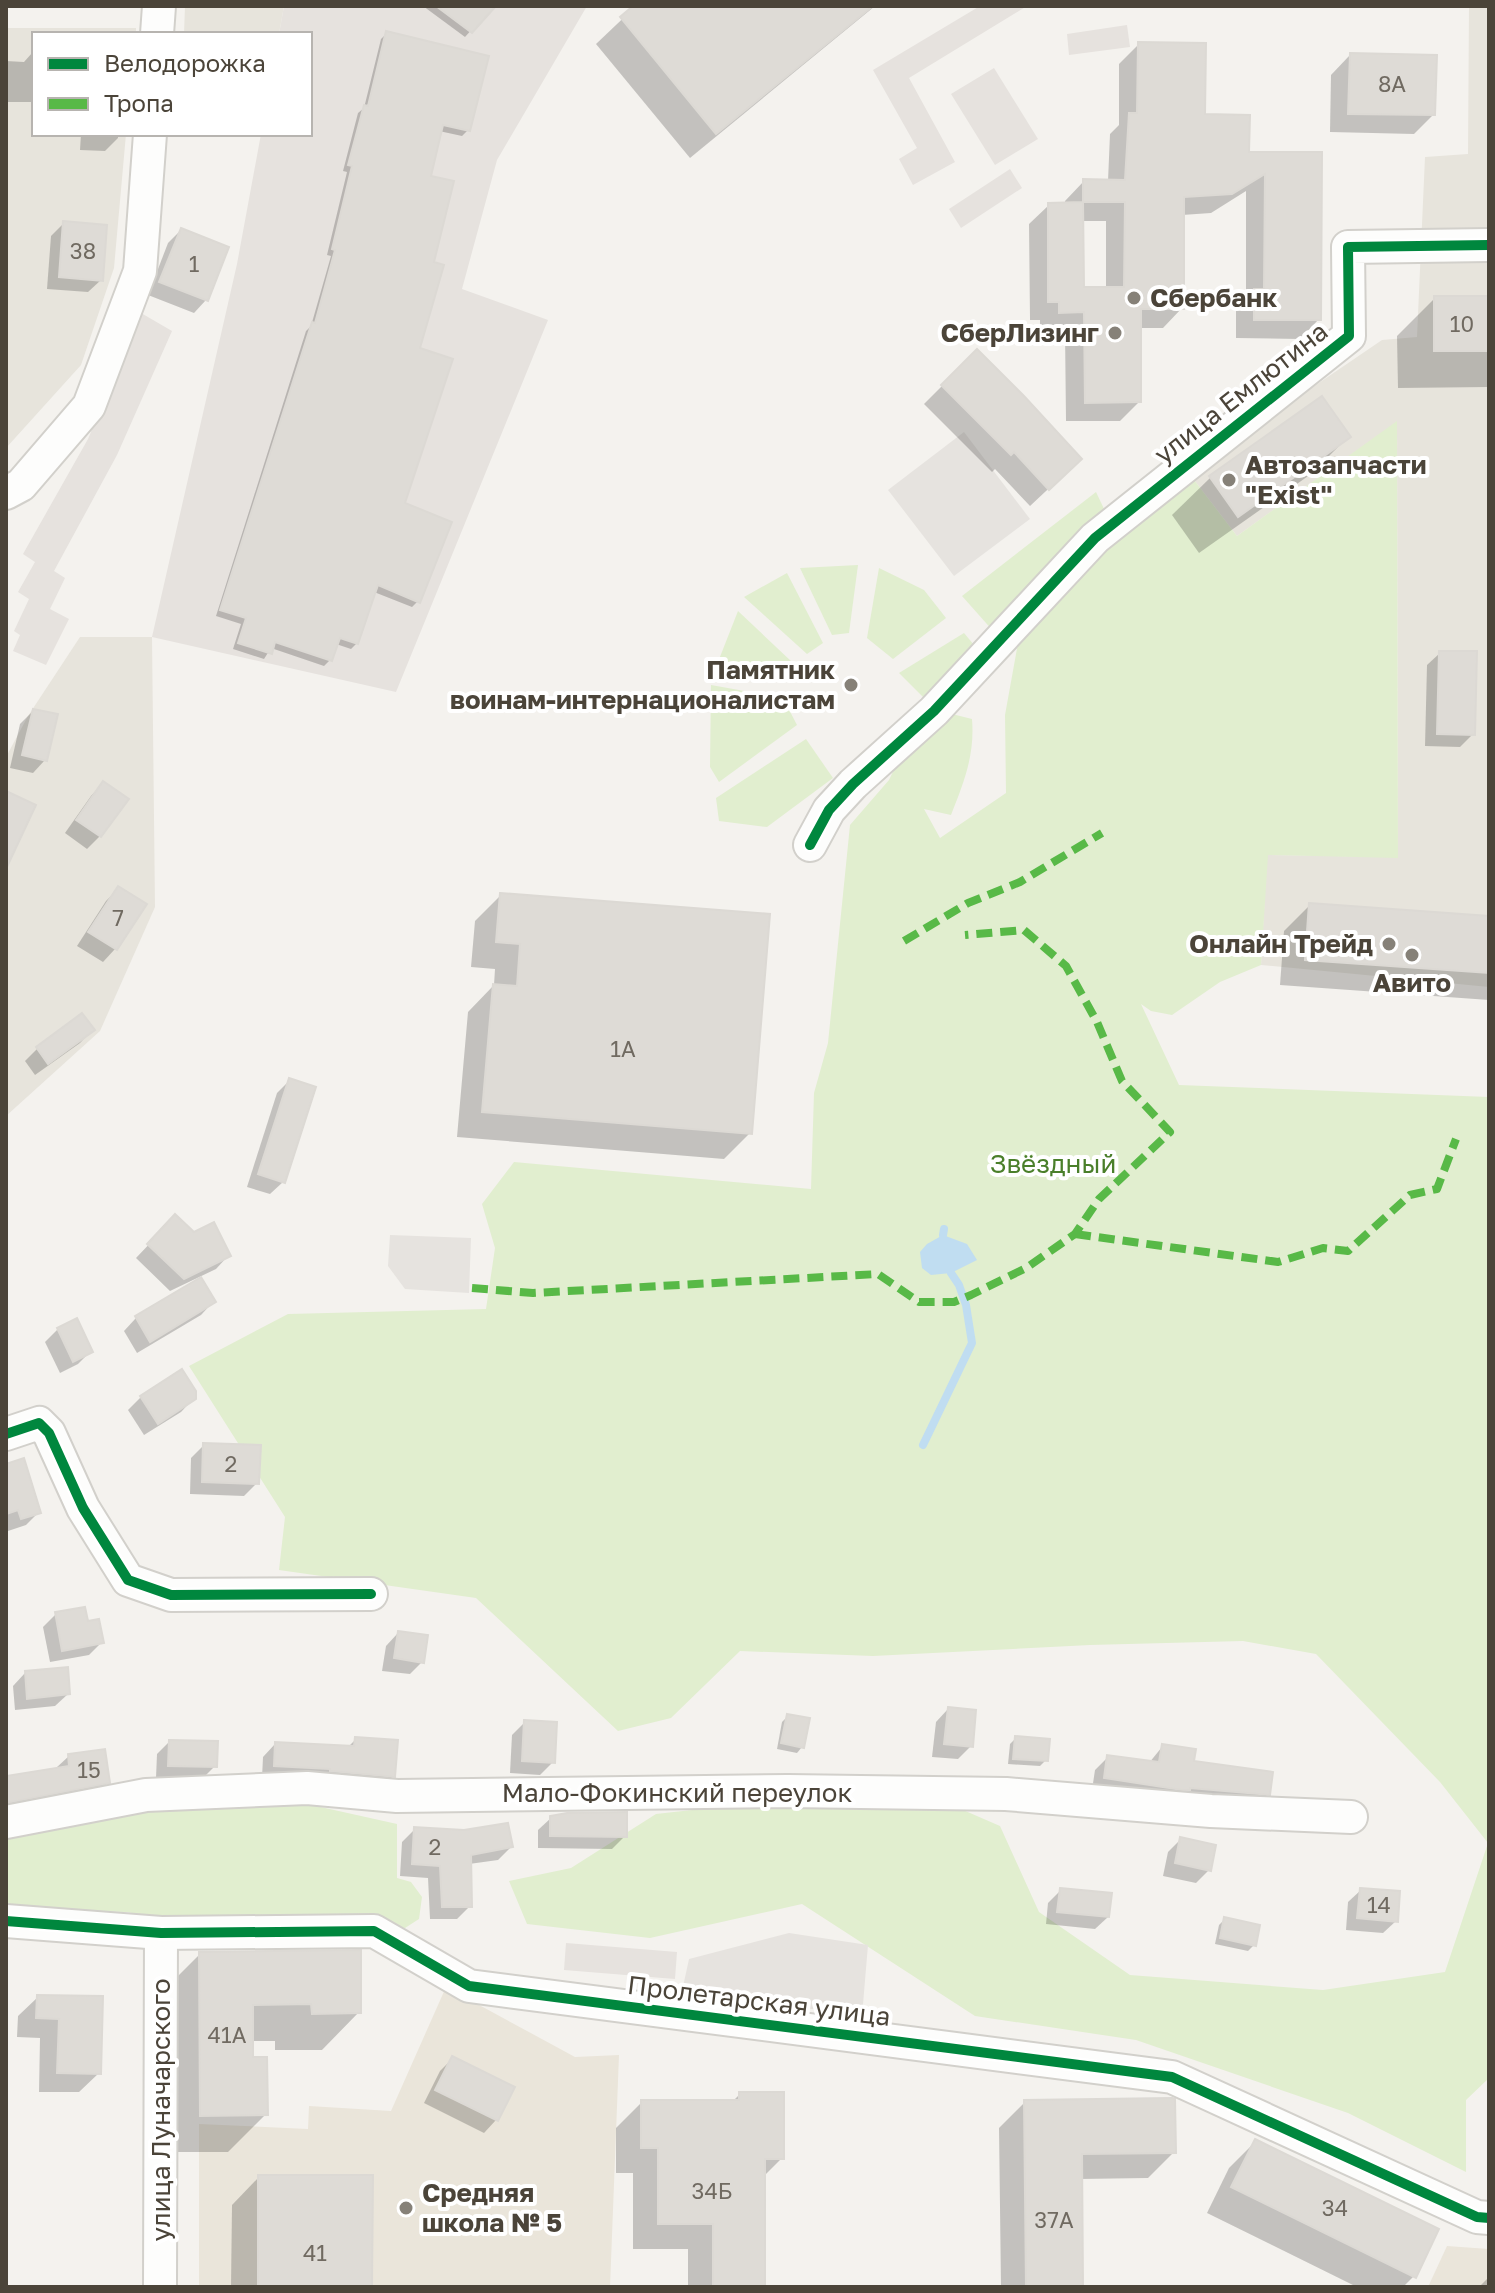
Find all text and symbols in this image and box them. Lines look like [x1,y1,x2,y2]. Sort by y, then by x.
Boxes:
legend [32,32,312,136]
text: Велодорожка [104,48,266,77]
house number: 8А [1378,70,1406,97]
text: Тропа [104,88,174,117]
house number: 38 [70,237,96,264]
house number: 1 [189,250,200,277]
place label: Сбербанк [1150,282,1277,313]
marker: Сбербанк [1125,289,1143,307]
house number: 10 [1450,310,1474,337]
street label: улица Емлютина [1148,315,1334,470]
place label: СберЛизинг [941,317,1099,348]
marker: СберЛизинг [1106,324,1124,342]
place label: Автозапчасти "Exist" [1245,449,1427,510]
marker: Автозапчасти "Exist" [1220,471,1238,489]
place label: Памятник воинам-интернационалистам [450,654,835,715]
marker: Памятник воинам-интернационалистам [842,676,860,694]
house number: 7 [112,904,124,931]
place label: Онлайн Трейд [1189,928,1373,959]
marker: Онлайн Трейд [1380,935,1398,953]
marker: Авито [1403,946,1421,964]
place label: Авито [1373,967,1451,998]
house number: 1А [610,1035,636,1062]
park label: Звёздный [990,1148,1116,1179]
house number: 2 [225,1450,237,1477]
house number: 15 [77,1756,101,1783]
street label: Мало-Фокинский переулок [502,1777,852,1808]
house number: 2 [429,1833,441,1860]
house number: 14 [1367,1891,1391,1918]
street label: Пролетарская улица [626,1969,892,2032]
street label: улица Луначарского [145,1979,176,2242]
house number: 41А [208,2021,247,2048]
place label: Средняя школа № 5 [422,2177,562,2238]
house number: 34Б [692,2177,732,2204]
house number: 34 [1322,2194,1348,2221]
marker: Средняя школа № 5 [397,2199,415,2217]
house number: 37А [1034,2206,1074,2233]
house number: 41 [303,2239,327,2266]

